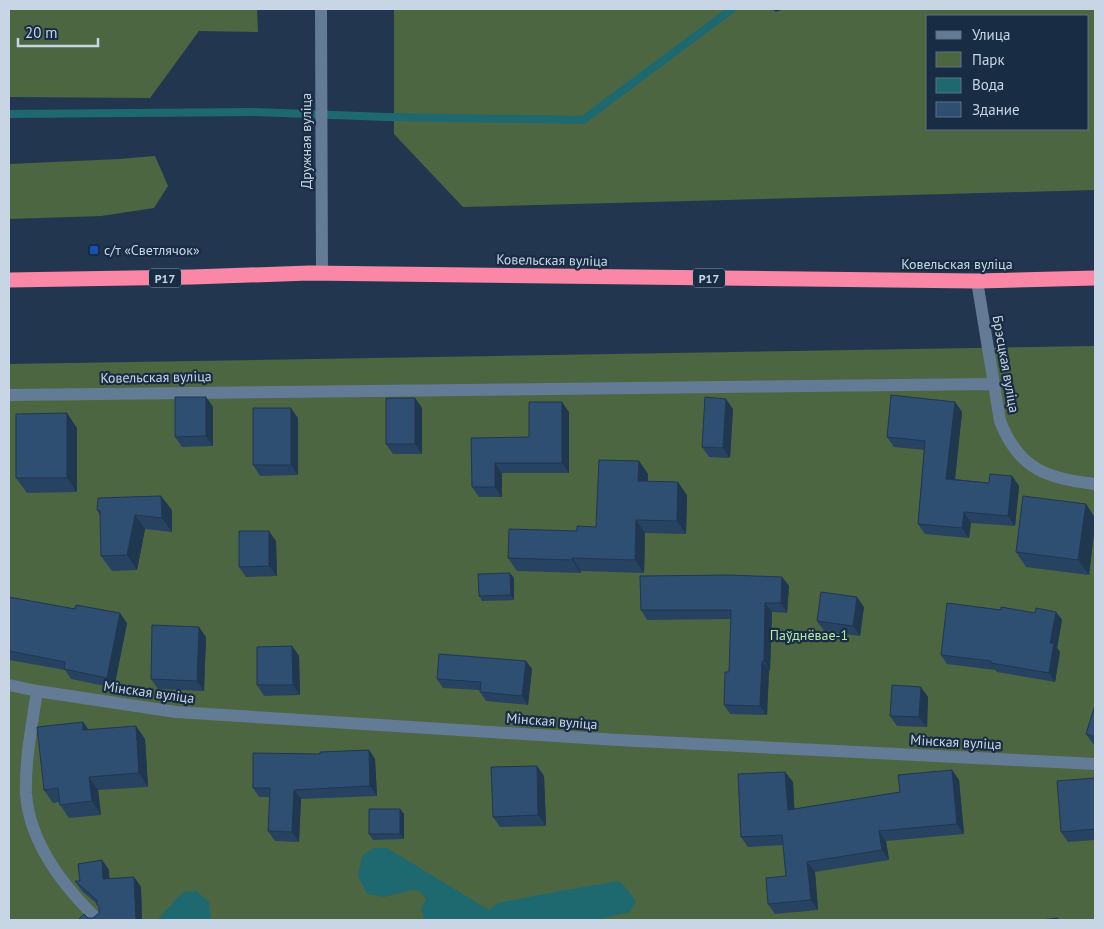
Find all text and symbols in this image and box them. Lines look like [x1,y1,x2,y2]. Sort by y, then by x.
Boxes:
scale bar [18,15,98,47]
legend [926,15,1089,130]
text: 20 m [25,23,58,42]
text: Улица [972,25,1010,44]
text: Парк [972,50,1005,69]
text: Вода [972,75,1004,94]
street label: Дружная вуліца [297,93,315,189]
text: Здание [972,100,1020,119]
place label: с/т «Светлячок» [104,241,200,259]
marker: с/т «Светлячок» [88,244,100,256]
street label: Ковельская вуліца [496,250,608,270]
street label: Ковельская вуліца [901,255,1013,273]
road number: Р17 [149,268,181,288]
road number: Р17 [693,268,725,288]
street label: Брэсцкая вуліца [989,314,1023,414]
street label: Ковельская вуліца [100,367,212,387]
park label: Паўднёвае-1 [770,626,848,644]
street label: Мінская вуліца [102,677,196,707]
street label: Мінская вуліца [506,709,598,733]
street label: Мінская вуліца [910,731,1002,753]

